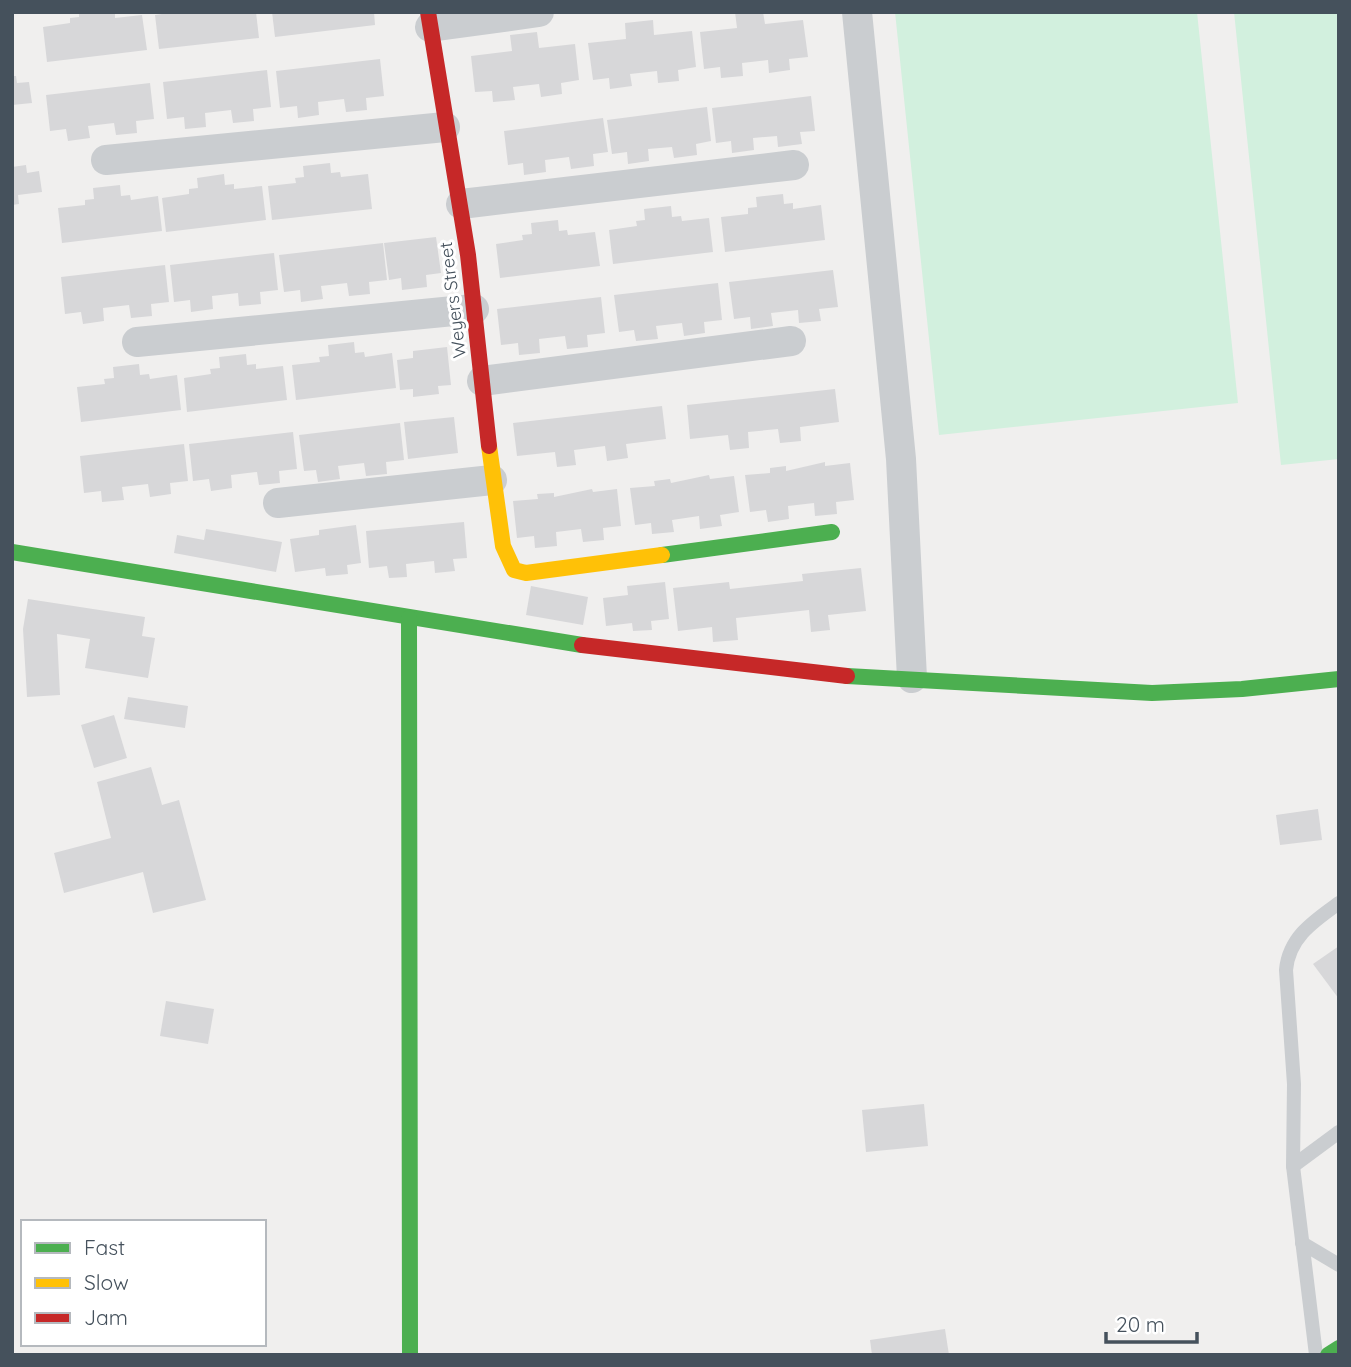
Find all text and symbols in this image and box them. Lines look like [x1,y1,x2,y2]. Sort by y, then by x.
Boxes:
street label: Weyers Street [434,241,471,360]
legend [21,1220,266,1346]
text: Fast [84,1234,125,1260]
text: Slow [84,1269,129,1295]
scale bar [1106,1300,1197,1344]
text: Jam [84,1304,128,1330]
text: 20 m [1116,1311,1165,1337]

